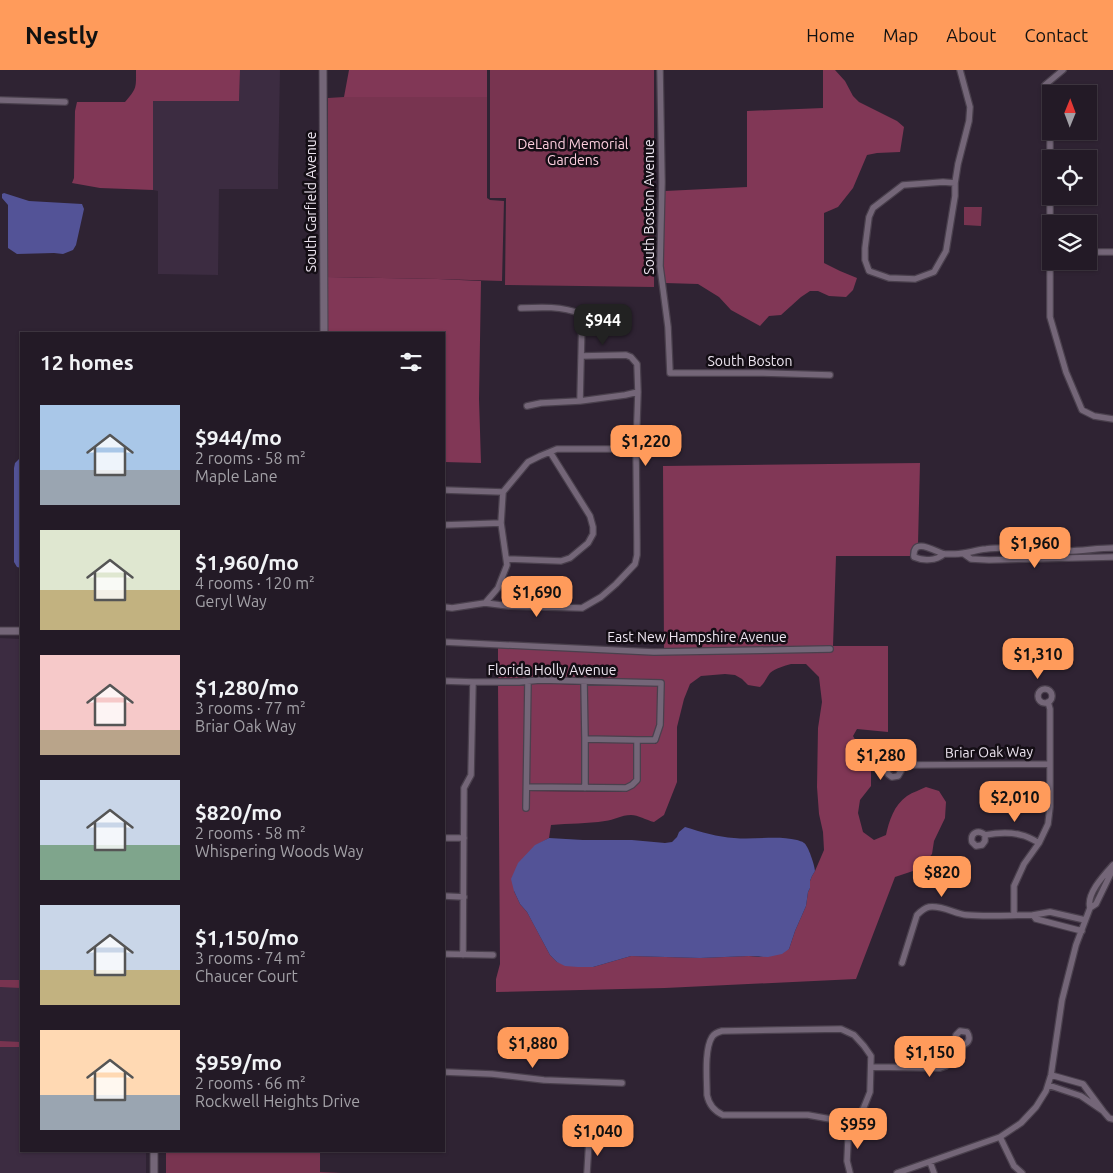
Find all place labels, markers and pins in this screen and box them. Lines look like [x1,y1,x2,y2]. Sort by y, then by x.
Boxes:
pin: $944 [573,304,633,346]
pin: $1,220 [605,424,687,467]
pin: $1,960 [994,526,1076,569]
pin: $1,690 [496,576,578,618]
pin: $1,310 [997,638,1079,680]
pin: $1,280 [840,738,922,781]
pin: $2,010 [974,780,1056,823]
pin: $820 [912,856,972,898]
pin: $1,880 [492,1026,574,1069]
pin: $1,150 [889,1036,971,1078]
pin: $959 [828,1108,888,1150]
pin: $1,040 [557,1114,639,1157]

